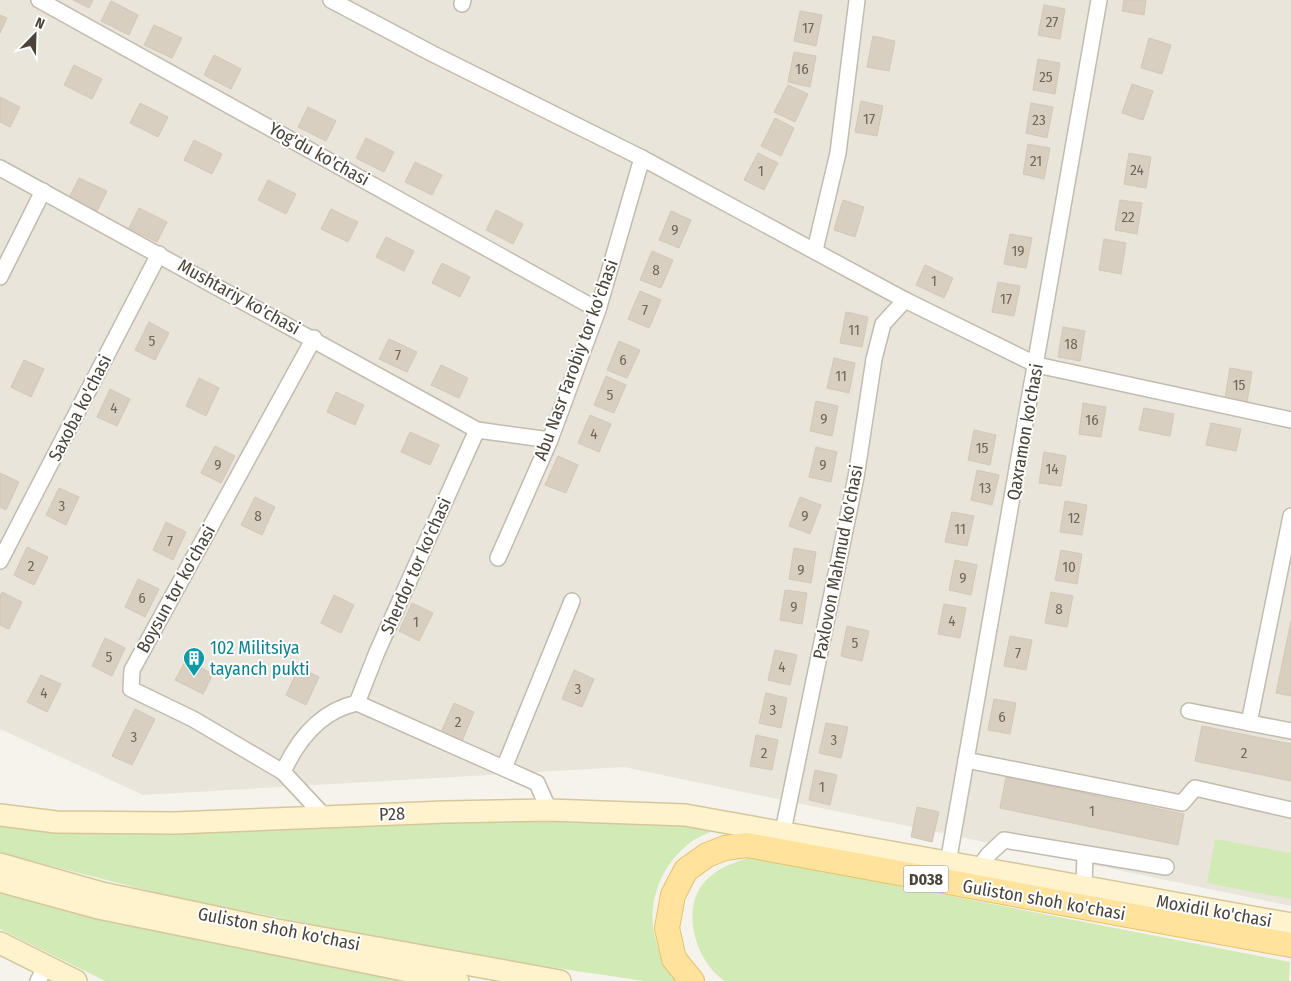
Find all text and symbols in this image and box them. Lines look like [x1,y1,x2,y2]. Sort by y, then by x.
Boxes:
north arrow [10,10,60,60]
house number: 27 [1046,13,1058,31]
text: N [33,14,47,33]
house number: 17 [802,19,814,37]
house number: 16 [795,60,809,78]
house number: 25 [1039,68,1053,86]
house number: 17 [863,110,875,128]
house number: 23 [1032,111,1046,129]
street label: Yog'du ko'chasi [265,117,373,191]
house number: 21 [1030,152,1042,170]
house number: 24 [1130,161,1144,179]
house number: 1 [758,162,764,180]
house number: 22 [1121,208,1135,226]
house number: 9 [671,221,679,239]
house number: 19 [1011,242,1025,260]
street label: Mushtariy ko'chasi [174,254,304,340]
street label: Abu Nasr Farobiy tor ko'chasi [529,256,623,464]
house number: 8 [652,261,660,279]
house number: 1 [931,272,937,290]
house number: 17 [1000,290,1012,308]
house number: 7 [642,301,648,319]
house number: 11 [848,321,860,339]
house number: 5 [149,332,156,350]
house number: 18 [1064,335,1078,353]
house number: 7 [395,346,401,364]
street label: Saxoba ko'chasi [44,351,116,465]
house number: 6 [619,351,627,369]
street label: Qaxramon ko'chasi [1002,362,1048,502]
house number: 11 [835,367,847,385]
house number: 15 [1233,376,1245,394]
house number: 5 [607,386,614,404]
house number: 4 [110,399,118,417]
house number: 9 [820,410,828,428]
house number: 16 [1085,411,1099,429]
house number: 4 [590,425,598,443]
house number: 15 [976,439,988,457]
house number: 9 [214,456,222,474]
house number: 9 [819,456,827,474]
house number: 14 [1045,460,1059,478]
street label: Paxlovon Mahmud ko'chasi [808,463,868,661]
house number: 13 [979,479,992,497]
street label: Sherdor tor ko'chasi [376,494,456,638]
house number: 3 [59,497,66,515]
house number: 8 [254,507,262,525]
house number: 9 [801,507,809,525]
house number: 12 [1068,509,1081,527]
house number: 11 [954,520,966,538]
street label: Boysun tor ko'chasi [132,521,220,657]
house number: 7 [167,532,173,550]
house number: 2 [28,557,35,575]
house number: 10 [1062,558,1076,576]
house number: 9 [797,561,805,579]
house number: 9 [959,569,967,587]
house number: 6 [138,589,146,607]
house number: 9 [790,598,798,616]
house number: 8 [1055,600,1063,618]
house number: 4 [948,612,956,630]
house number: 1 [413,613,419,631]
house number: 5 [852,634,859,652]
place label: 102 Militsiya tayanch pukti [210,637,310,680]
house number: 7 [1015,644,1021,662]
building icon: 102 Militsiya tayanch pukti [182,646,206,677]
house number: 5 [106,648,113,666]
house number: 4 [778,658,786,676]
house number: 3 [575,680,582,698]
house number: 4 [40,684,48,702]
house number: 3 [770,701,777,719]
house number: 6 [998,708,1006,726]
house number: 2 [455,713,462,731]
house number: 3 [131,728,138,746]
house number: 3 [831,731,838,749]
house number: 2 [761,744,768,762]
house number: 2 [1241,744,1248,762]
house number: 1 [819,778,825,796]
house number: 1 [1089,802,1095,820]
street label: Р28 [379,803,405,825]
road number: D038 [904,866,948,892]
street label: Guliston shoh ko'chasi [961,875,1127,925]
street label: Moxidil ko'chasi [1155,890,1273,932]
street label: Guliston shoh ko'chasi [196,902,362,956]

